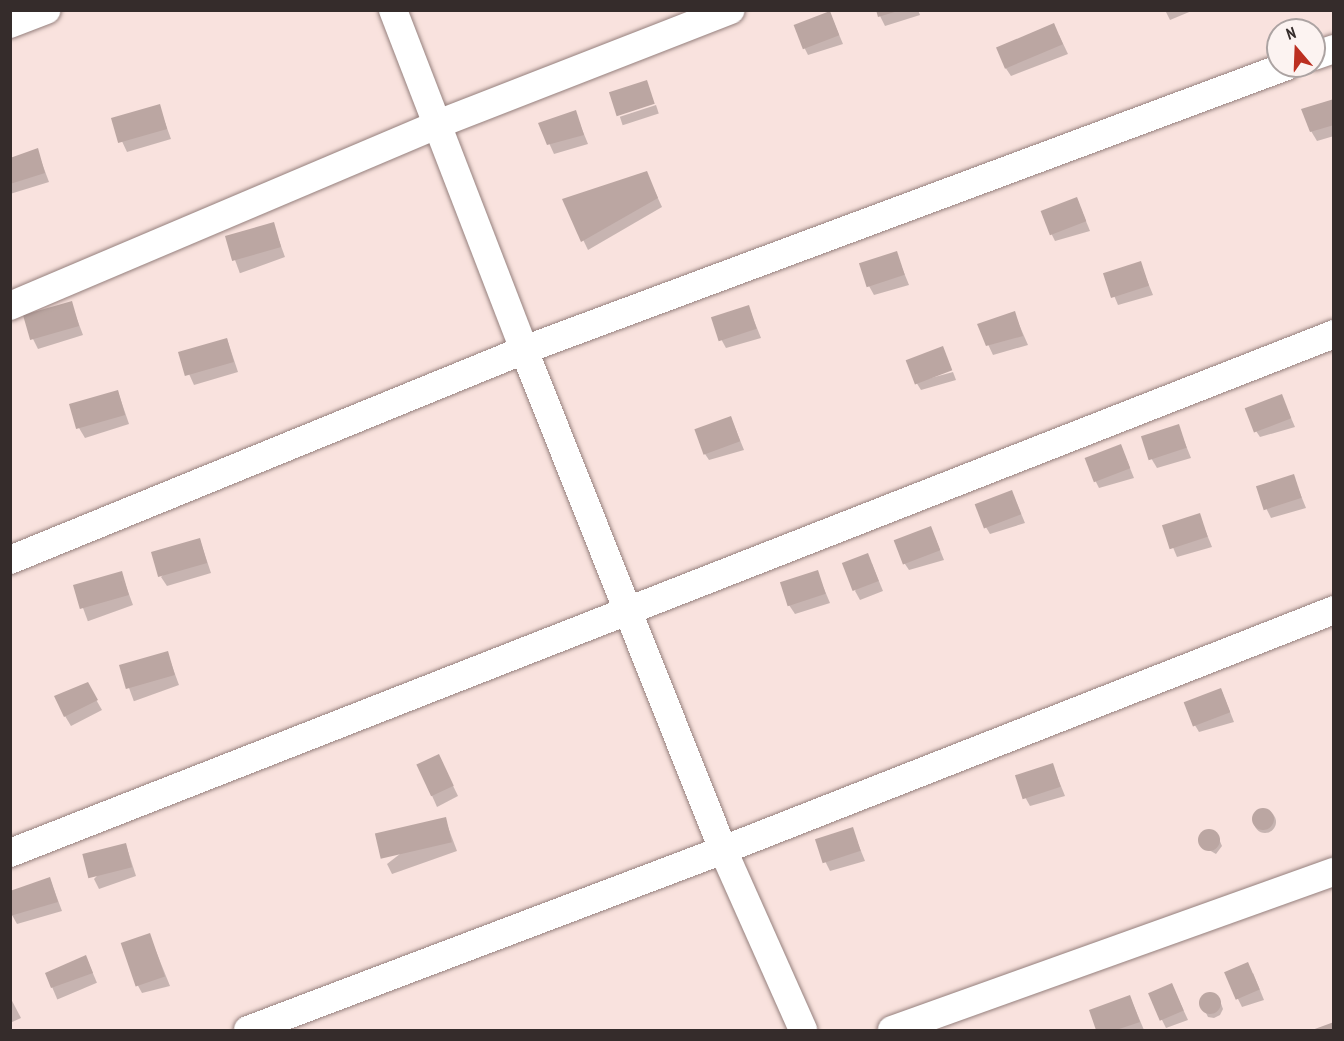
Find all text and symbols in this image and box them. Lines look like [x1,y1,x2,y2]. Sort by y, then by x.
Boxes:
north arrow [1266,18,1326,78]
text: N [1283,22,1298,44]

